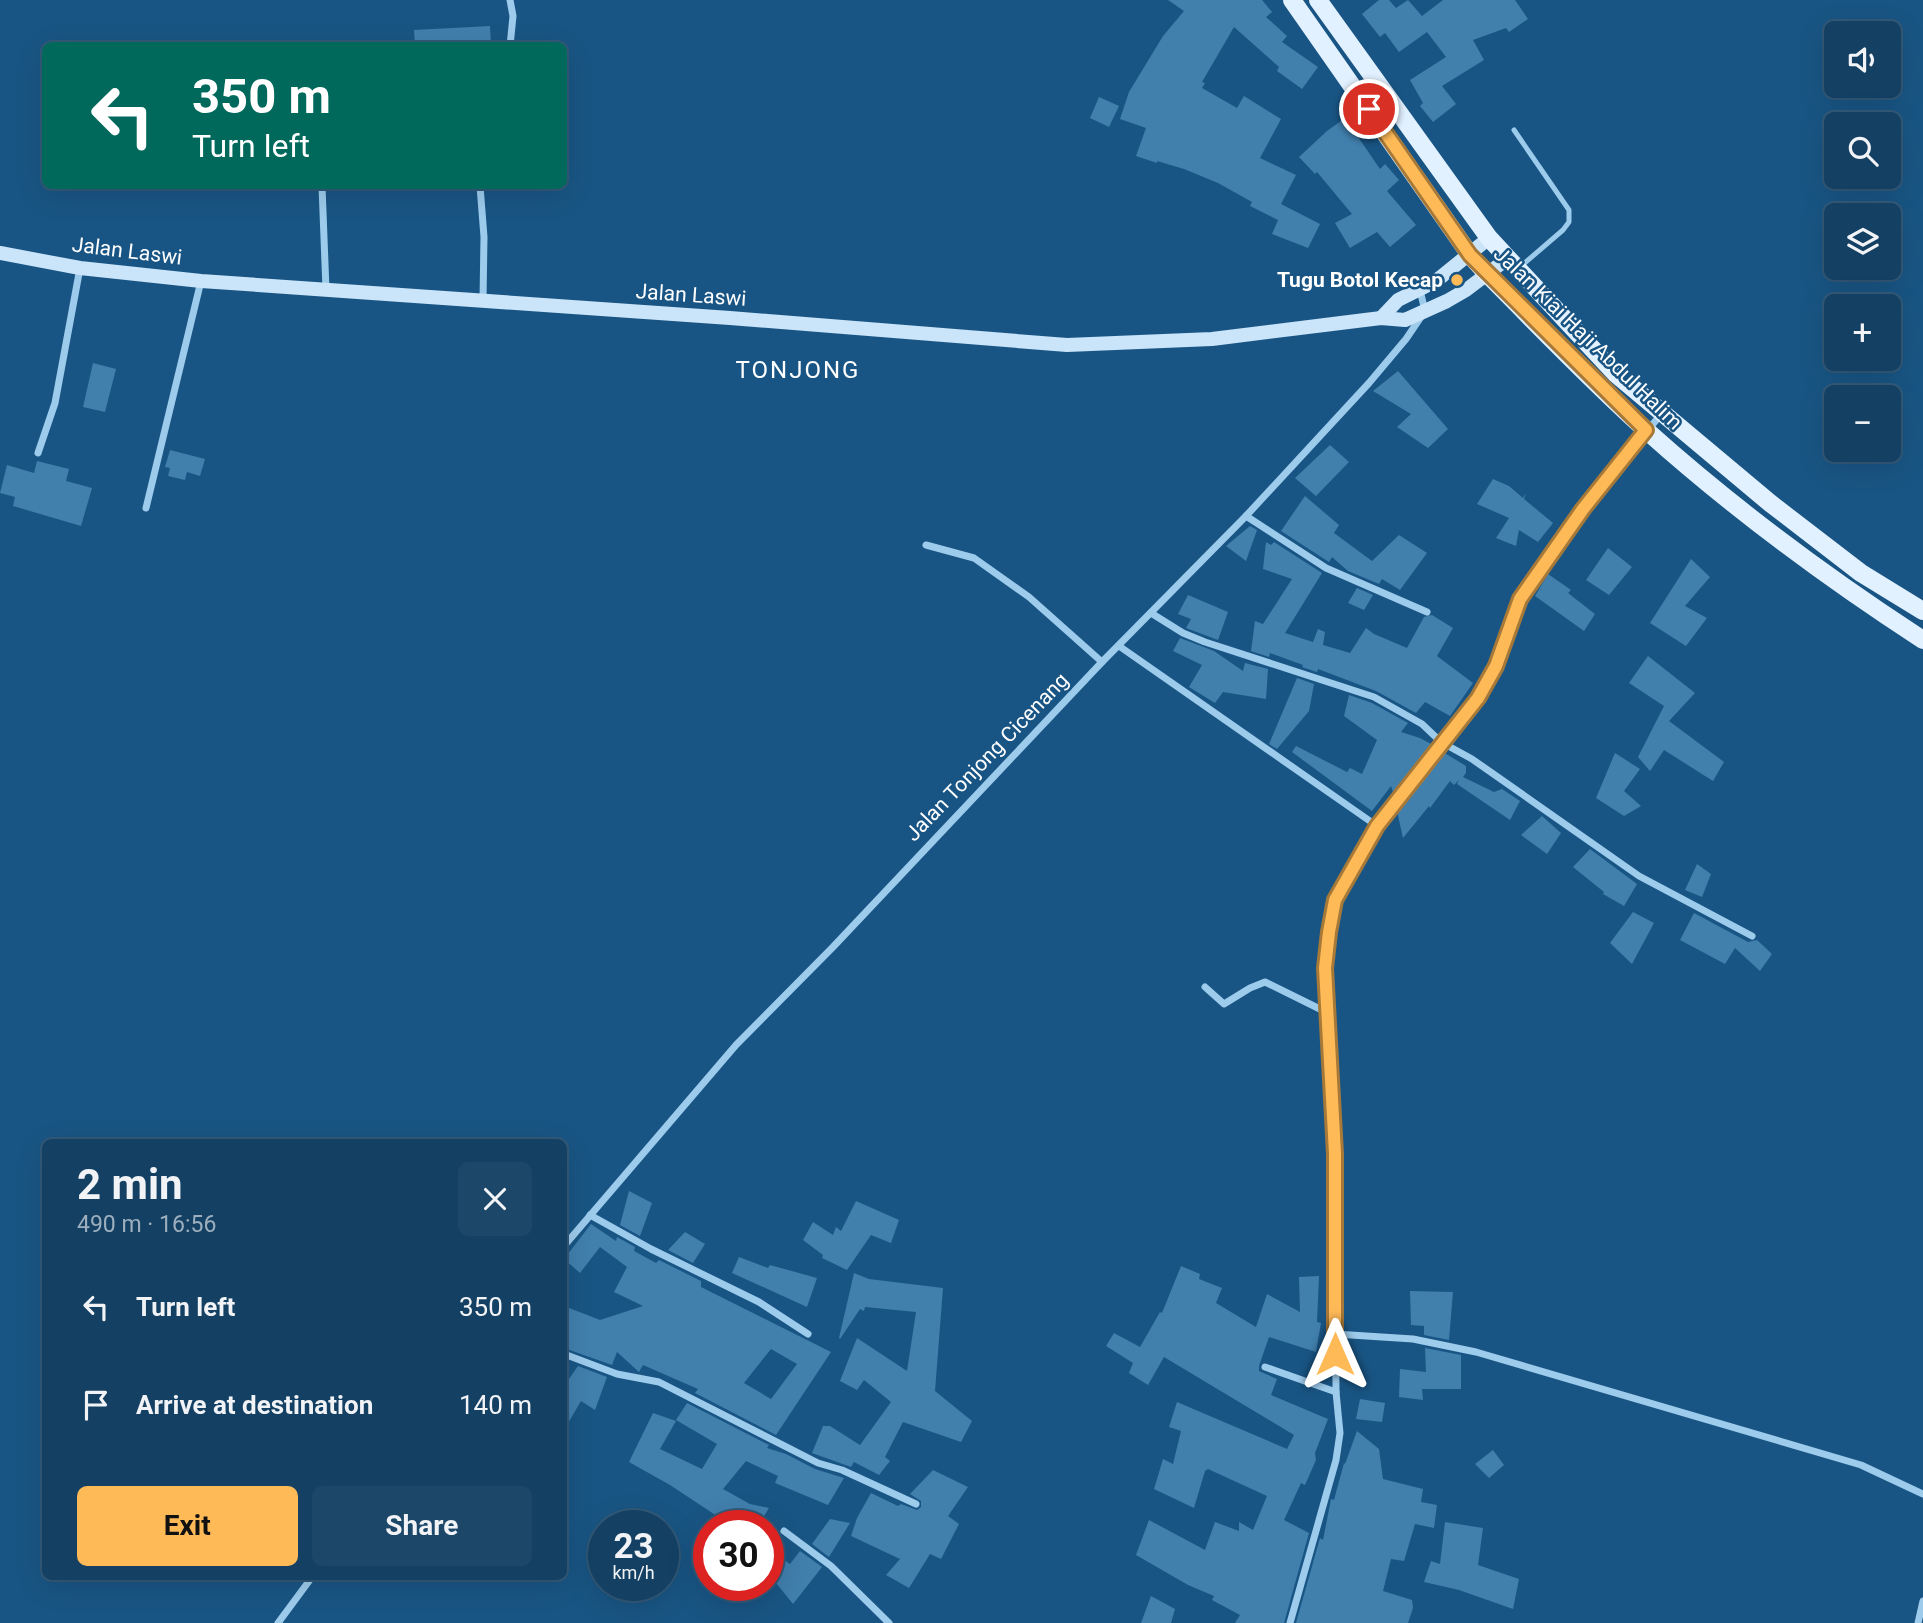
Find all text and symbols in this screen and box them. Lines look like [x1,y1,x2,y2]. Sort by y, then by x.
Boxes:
map controls [1824,21,1901,462]
button: sound [1824,21,1901,98]
text: 350 m [192,68,331,125]
icon: left [77,70,168,161]
pin [1339,79,1399,139]
icon: arrive [1350,90,1388,128]
button: search [1824,112,1901,189]
text: Turn left [192,127,310,165]
button: layers [1824,203,1901,280]
street label: Jalan Laswi [71,232,183,270]
street label: Jalan Kiai Haji Abdul Halim [1489,242,1687,434]
place label: Tugu Botol Kecap [1277,268,1443,292]
marker: Tugu Botol Kecap [1449,272,1465,288]
street label: Jalan Laswi [635,279,747,311]
button: + [1824,294,1901,371]
district label: TONJONG [736,356,860,384]
button: − [1824,385,1901,462]
street label: Jalan Tonjong Cicenang [901,668,1073,846]
text: 2 min [77,1160,183,1209]
button: close [458,1162,532,1236]
text: 490 m · 16:56 [77,1211,216,1238]
icon: left [77,1288,115,1326]
text: Turn left [136,1292,235,1322]
text: 350 m [459,1292,532,1322]
position arrow [1298,1317,1372,1391]
icon: arrive [77,1386,115,1424]
text: Arrive at destination [136,1390,373,1420]
text: 140 m [459,1390,532,1420]
button: Exit [77,1486,298,1566]
button: Share [312,1486,532,1566]
speed limit sign: 30 [693,1510,784,1601]
text: 23 [613,1526,654,1567]
text: km/h [612,1562,655,1583]

